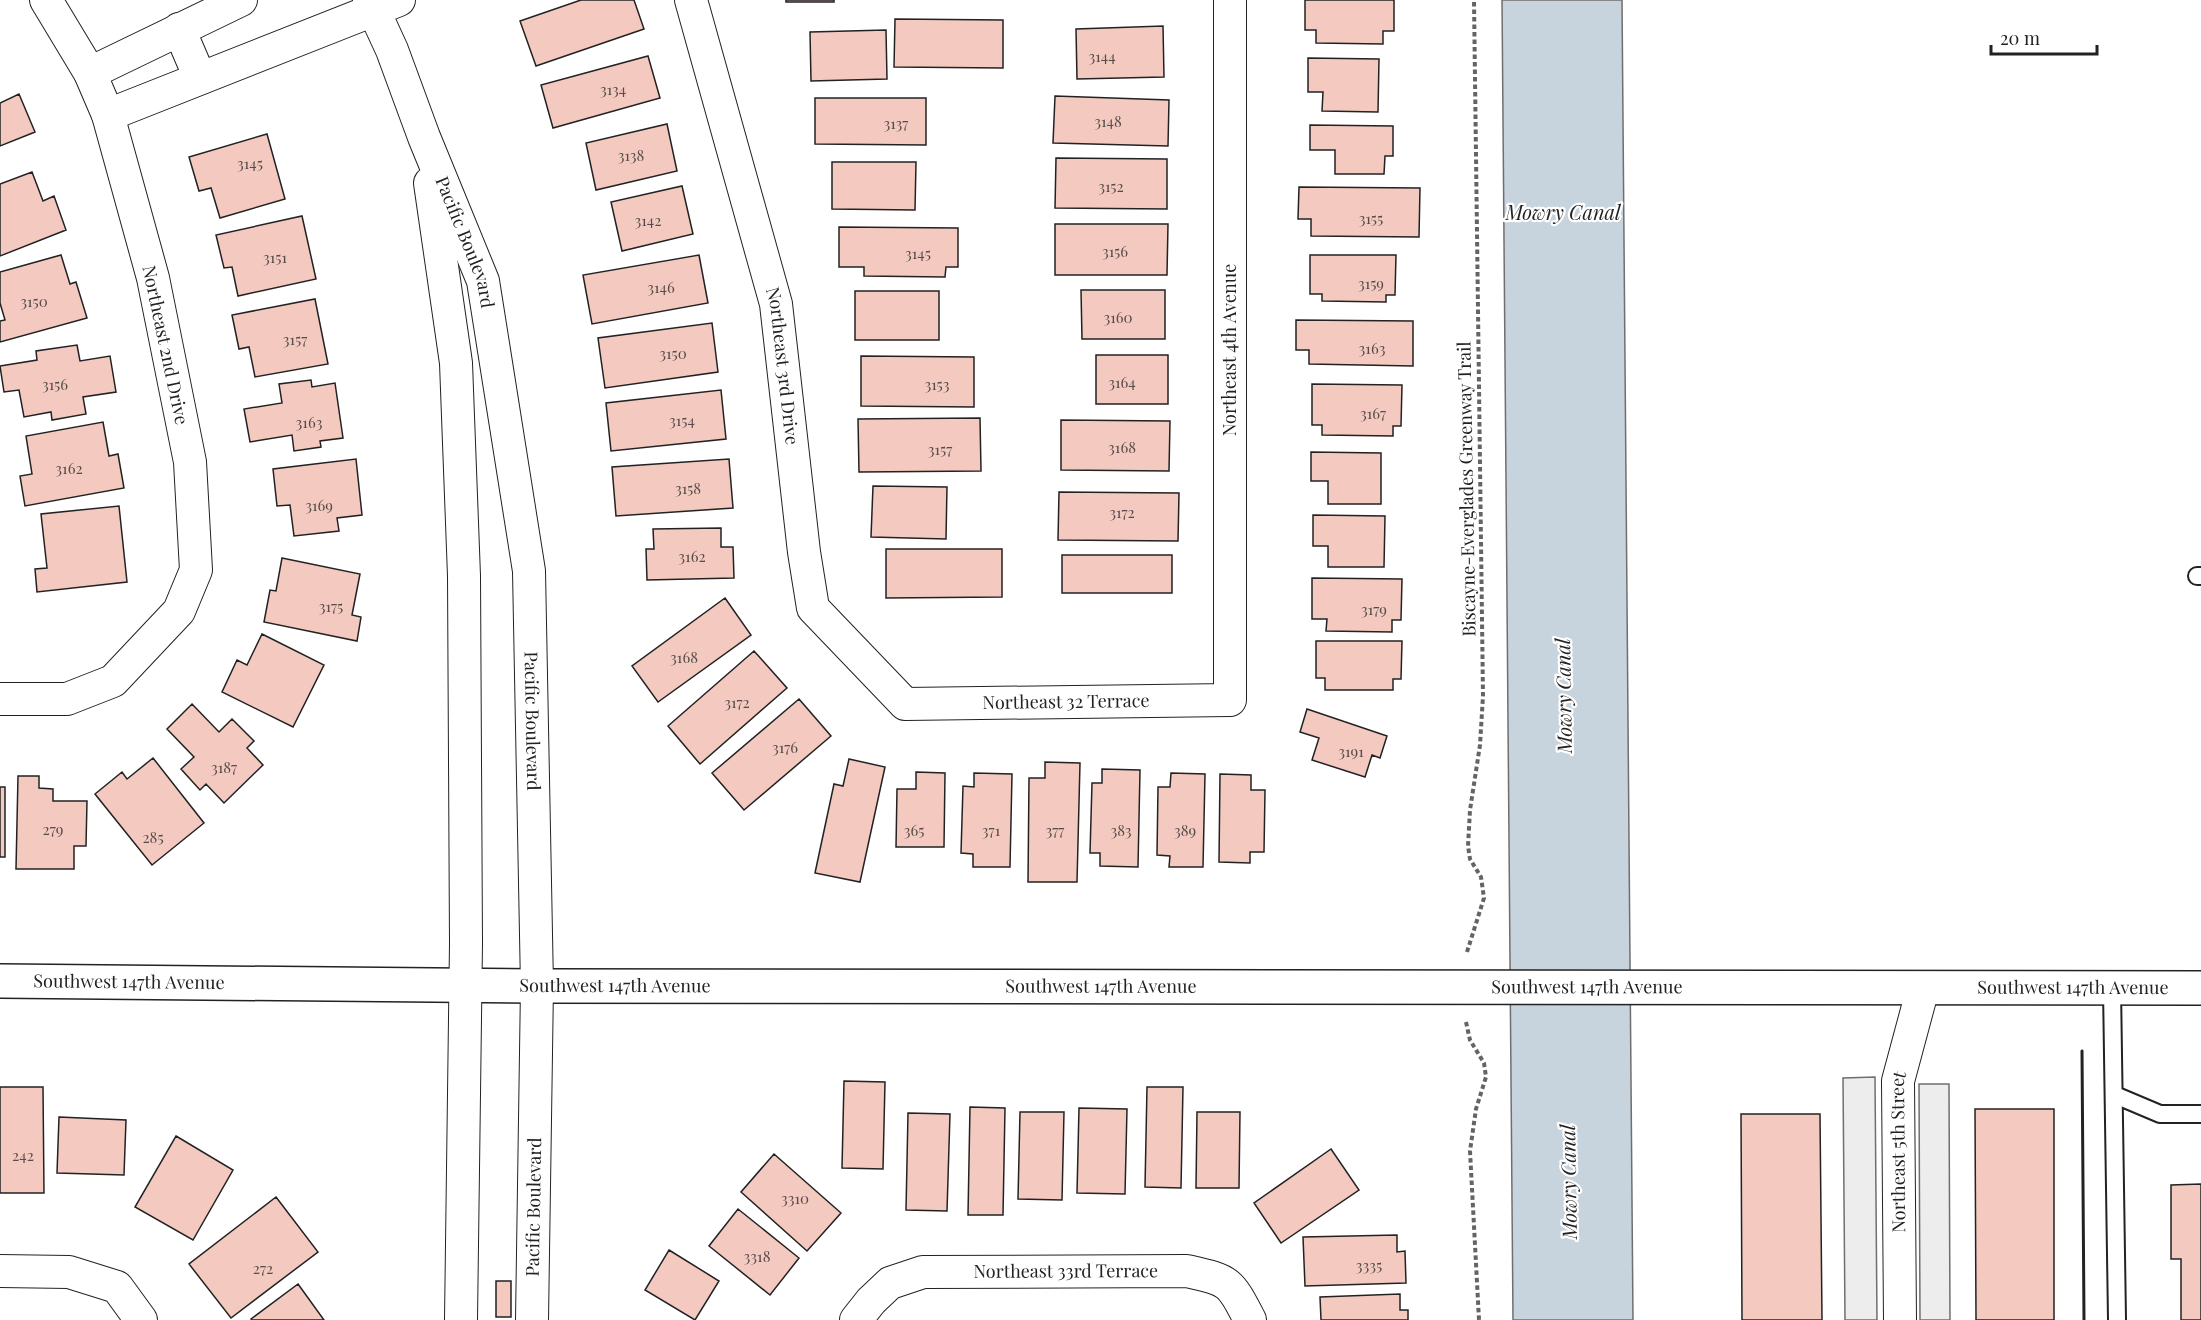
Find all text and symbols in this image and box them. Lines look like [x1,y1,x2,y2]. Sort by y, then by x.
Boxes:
scale bar [1991,18,2098,56]
text: 20 m [2000,26,2040,50]
house number: 3144 [1088,46,1116,66]
house number: 3134 [600,79,626,99]
house number: 3148 [1094,111,1122,131]
house number: 3137 [884,113,908,133]
house number: 3138 [618,145,645,165]
house number: 3145 [237,153,263,173]
street label: Pacific Boulevard [430,172,500,310]
house number: 3152 [1098,176,1124,196]
water label: Mowry Canal [1505,198,1622,225]
house number: 3155 [1359,208,1383,228]
house number: 3142 [635,210,661,230]
house number: 3156 [1102,241,1128,261]
house number: 3145 [905,243,931,263]
house number: 3151 [263,247,287,267]
street label: Northeast 2nd Drive [137,263,195,427]
street label: Northeast 4th Avenue [1217,264,1241,436]
house number: 3159 [1358,273,1384,293]
house number: 3146 [647,277,675,297]
street label: Northeast 3rd Drive [761,284,805,446]
house number: 3150 [20,291,48,311]
house number: 3160 [1103,307,1133,327]
house number: 3157 [283,329,307,349]
house number: 3163 [1359,338,1386,358]
street label: Biscayne-Everglades Greenway Trail [1451,341,1481,637]
house number: 3150 [659,343,687,363]
house number: 3164 [1108,372,1136,392]
house number: 3156 [42,374,68,394]
house number: 3153 [924,374,950,394]
house number: 3167 [1360,403,1386,423]
house number: 3154 [669,410,695,430]
house number: 3163 [296,412,323,432]
house number: 3168 [1108,437,1136,457]
house number: 3157 [928,439,952,459]
house number: 3162 [55,458,83,478]
house number: 3158 [675,478,701,498]
house number: 3169 [305,495,333,515]
house number: 3172 [1109,502,1135,522]
house number: 3162 [678,546,706,566]
house number: 3175 [319,596,343,616]
house number: 3179 [1361,599,1387,619]
water label: Mowry Canal [1548,637,1577,755]
house number: 3168 [670,647,698,667]
street label: Pacific Boulevard [520,651,546,791]
street label: Northeast 32 Terrace [982,688,1150,714]
house number: 3172 [724,692,750,712]
house number: 3176 [772,737,798,757]
house number: 3191 [1338,741,1364,761]
house number: 3187 [211,757,237,777]
house number: 279 [43,819,63,839]
house number: 365 [904,820,924,840]
house number: 371 [982,820,1001,840]
house number: 377 [1046,820,1064,840]
house number: 383 [1110,820,1132,840]
house number: 389 [1174,820,1196,840]
house number: 285 [142,827,164,847]
street label: Southwest 147th Avenue [33,968,225,994]
street label: Southwest 147th Avenue [519,973,711,997]
street label: Southwest 147th Avenue [1005,974,1197,998]
street label: Southwest 147th Avenue [1491,974,1683,998]
street label: Southwest 147th Avenue [1977,975,2169,999]
street label: Northeast 5th Street [1885,1068,1911,1233]
water label: Mowry Canal [1553,1123,1582,1241]
street label: Pacific Boulevard [520,1137,546,1277]
house number: 242 [12,1145,34,1165]
house number: 3310 [781,1188,809,1208]
house number: 3318 [744,1246,771,1266]
house number: 3335 [1356,1255,1382,1275]
house number: 272 [253,1258,273,1278]
street label: Northeast 33rd Terrace [973,1258,1158,1283]

